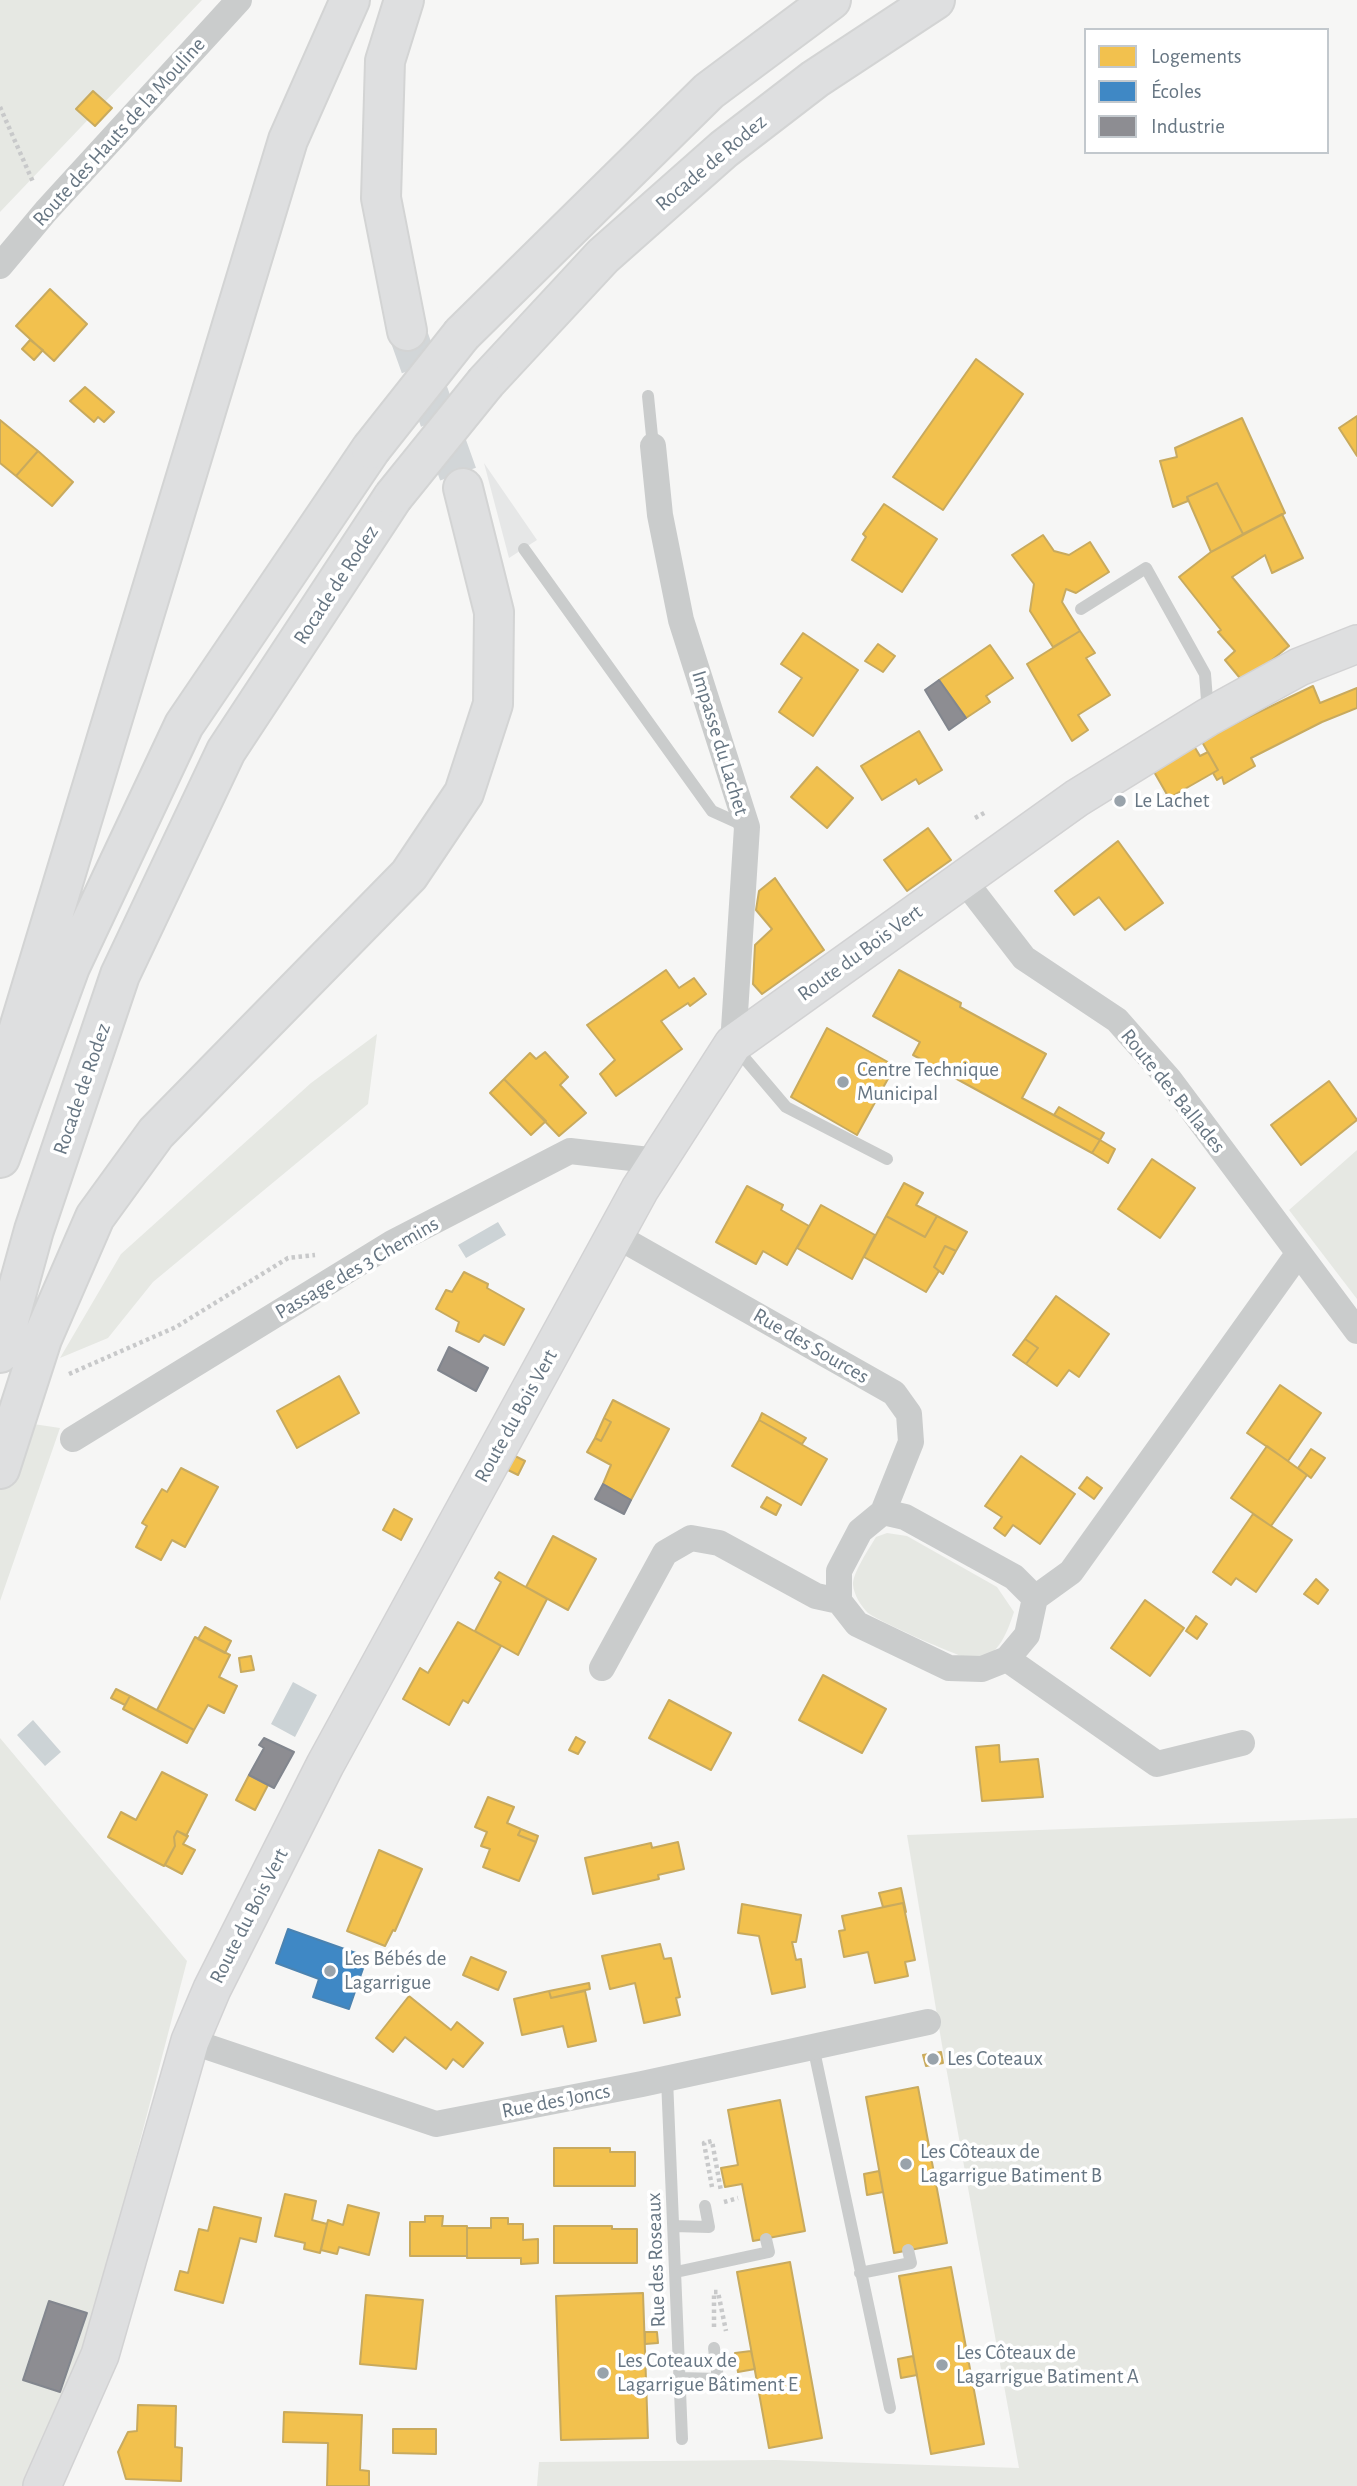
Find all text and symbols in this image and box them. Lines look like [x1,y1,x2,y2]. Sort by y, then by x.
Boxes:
legend [1084,28,1329,154]
street label: Route des Hauts de la Mouline [27,32,211,232]
text: Logements [1151,46,1241,67]
text: Écoles [1151,81,1202,102]
street label: Rocade de Rodez [650,109,772,217]
text: Industrie [1151,116,1225,137]
street label: Rocade de Rodez [288,521,384,649]
street label: Impasse du Lachet [686,668,754,818]
place label: Le Lachet [1134,788,1209,814]
marker: Le Lachet [1112,793,1128,809]
street label: Route du Bois Vert [793,899,927,1007]
street label: Rocade de Rodez [48,1020,116,1158]
street label: Route des Ballades [1115,1024,1231,1158]
place label: Centre Technique Municipal [857,1057,999,1107]
marker: Centre Technique Municipal [835,1074,851,1090]
street label: Passage des 3 Chemins [271,1211,443,1325]
street label: Rue des Sources [749,1303,873,1389]
street label: Route du Bois Vert [469,1345,563,1487]
street label: Route du Bois Vert [204,1844,294,1988]
place label: Les Bébés de Lagarrigue [344,1946,446,1996]
marker: Les Bébés de Lagarrigue [322,1963,338,1979]
place label: Les Coteaux [947,2046,1043,2072]
marker: Les Coteaux [925,2051,941,2067]
street label: Rue des Joncs [500,2078,612,2124]
place label: Les Côteaux de Lagarrigue Batiment B [920,2139,1102,2189]
marker: Les Côteaux de Lagarrigue Batiment B [898,2156,914,2172]
street label: Rue des Roseaux [641,2192,671,2328]
place label: Les Côteaux de Lagarrigue Batiment A [956,2340,1139,2390]
place label: Les Coteaux de Lagarrigue Bâtiment E [617,2348,798,2398]
marker: Les Côteaux de Lagarrigue Batiment A [934,2357,950,2373]
marker: Les Coteaux de Lagarrigue Bâtiment E [595,2365,611,2381]

